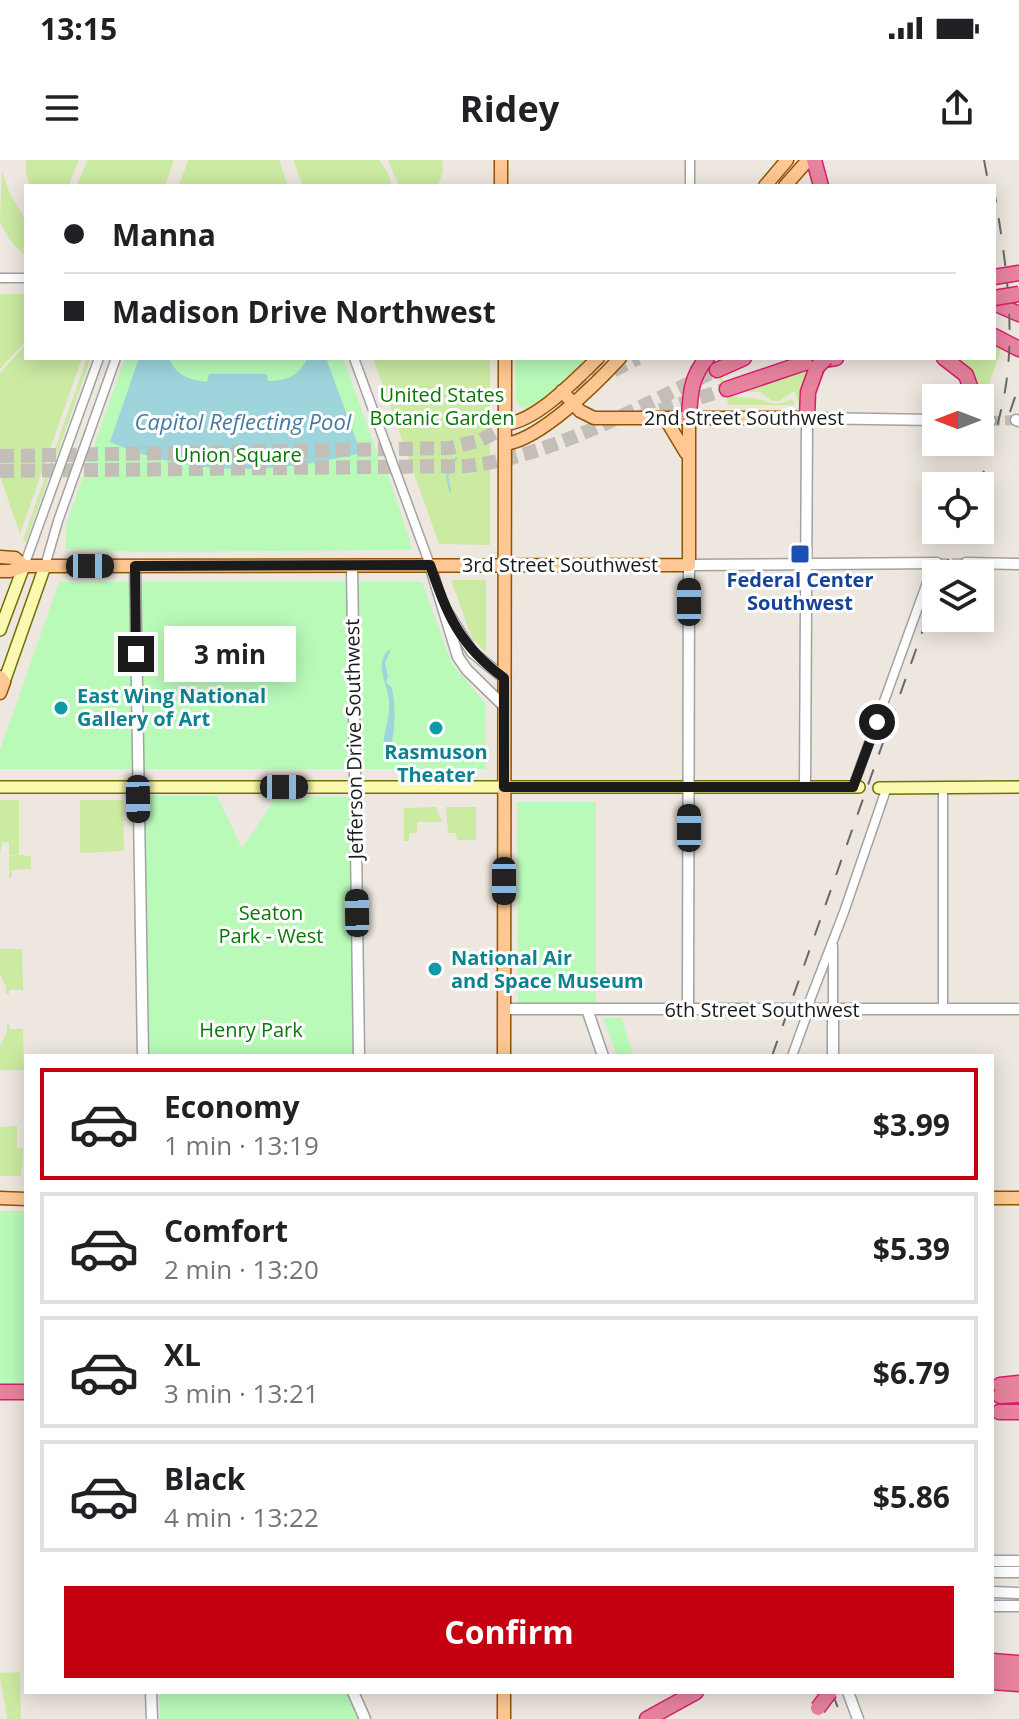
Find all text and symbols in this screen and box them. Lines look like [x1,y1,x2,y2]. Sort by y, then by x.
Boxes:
text: 13:15 [40,8,117,49]
text: Ridey [460,84,559,133]
icon: menu [40,86,84,130]
icon: share [935,86,979,130]
text: Manna [112,214,216,255]
text: Madison Drive Northwest [112,291,496,332]
park label: United States Botanic Garden [370,381,514,431]
north arrow [922,384,994,456]
map controls [922,384,994,632]
street label: 2nd Street Southwest [644,404,844,431]
water label: Capitol Reflecting Pool [135,406,352,436]
park label: Union Square [174,441,302,468]
button: locate [922,472,994,544]
marker: Federal Center Southwest [789,543,811,565]
street label: 3rd Street Southwest [462,551,658,578]
car [66,554,114,578]
button: layers [922,560,994,632]
place label: Federal Center Southwest [726,566,874,616]
car [677,578,701,626]
street label: Jefferson Drive Southwest [338,618,369,862]
callout: 3 min [164,626,296,682]
route end [118,636,154,672]
text: 3 min [194,636,266,672]
place label: East Wing National Gallery of Art [77,682,266,732]
marker: East Wing National Gallery of Art [52,699,70,717]
route start [859,704,895,740]
marker: Rasmuson Theater [427,719,445,737]
place label: Rasmuson Theater [384,738,488,788]
car [126,775,150,823]
car [260,775,308,799]
car [677,804,701,852]
car [492,857,516,905]
car [345,889,369,937]
park label: Seaton Park - West [218,899,324,949]
place label: National Air and Space Museum [451,944,644,994]
marker: National Air and Space Museum [426,960,444,978]
street label: 6th Street Southwest [664,996,860,1023]
park label: Henry Park [199,1016,303,1043]
text: Economy [164,1086,300,1127]
icon: car [68,1088,140,1160]
text: $3.99 [873,1104,950,1145]
text: 1 min · 13:19 [164,1127,319,1163]
text: Comfort [164,1210,288,1251]
icon: car [68,1212,140,1284]
text: $5.39 [873,1228,950,1269]
text: 2 min · 13:20 [164,1251,319,1287]
text: XL [164,1334,201,1375]
icon: car [68,1336,140,1408]
text: $6.79 [873,1352,950,1393]
text: 3 min · 13:21 [164,1375,319,1411]
text: Black [164,1458,245,1499]
icon: car [68,1460,140,1532]
text: $5.86 [873,1476,950,1517]
text: 4 min · 13:22 [164,1499,319,1535]
button: Confirm [64,1586,954,1678]

